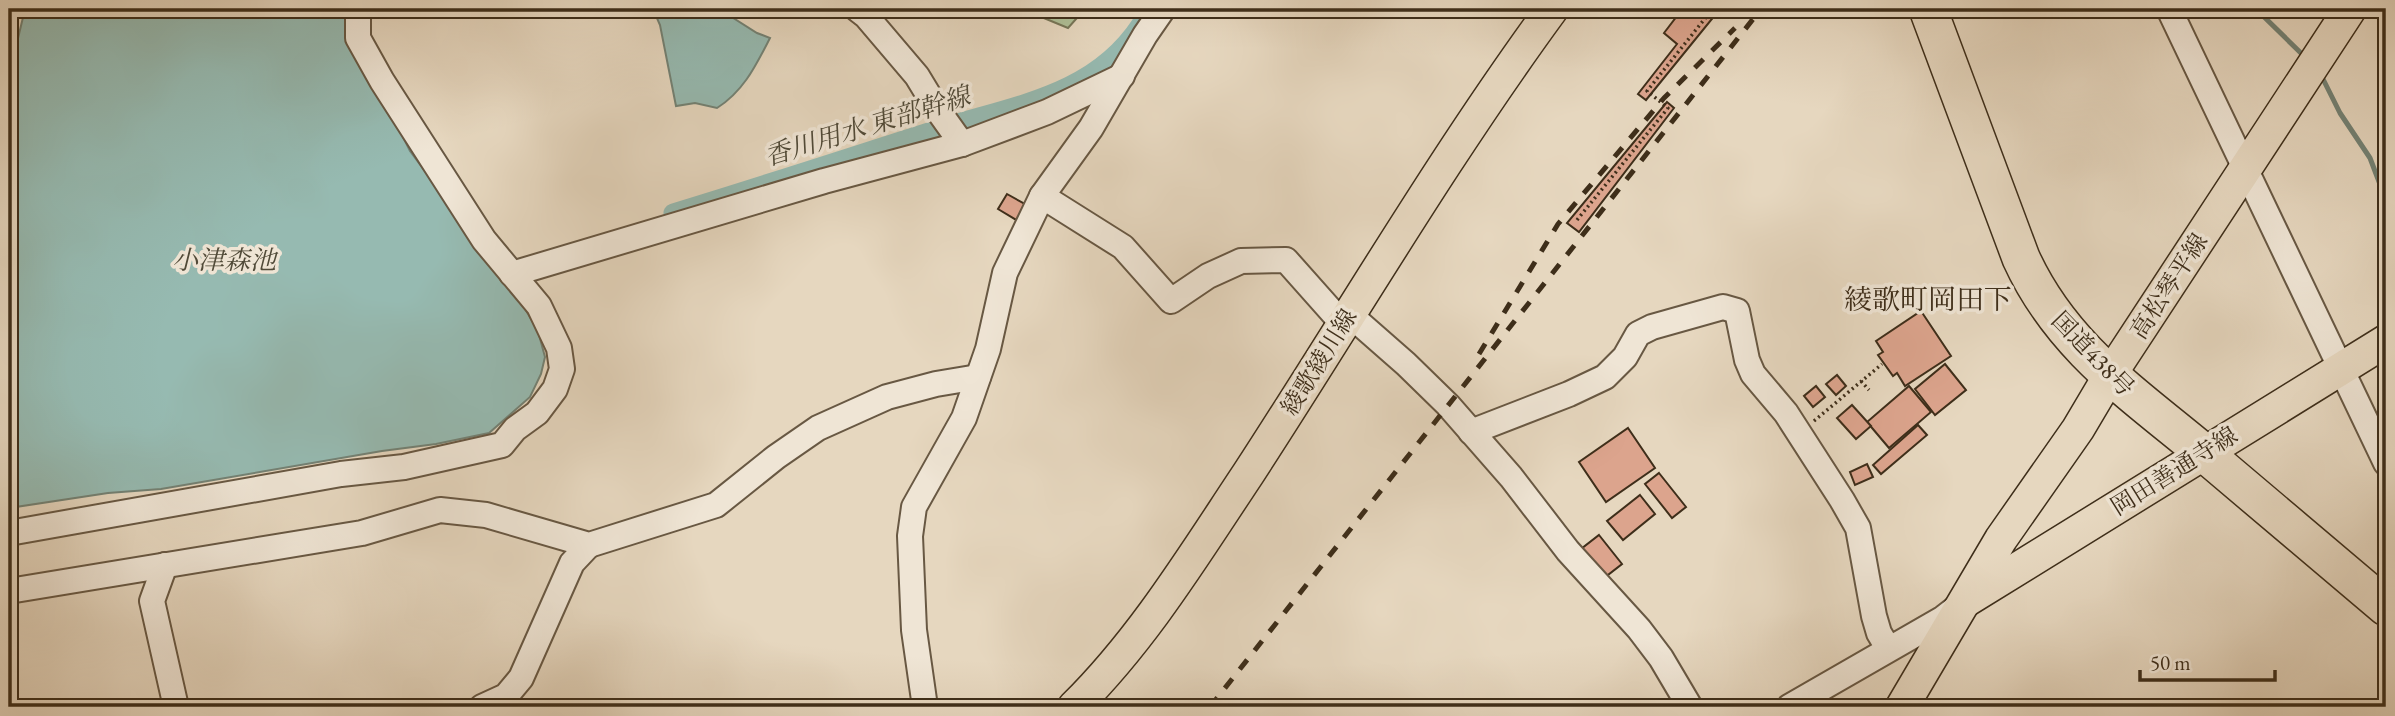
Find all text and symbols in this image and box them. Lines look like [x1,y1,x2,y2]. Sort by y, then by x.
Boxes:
water label: 香川用水 東部幹線 [760,78,977,173]
street label: 高松琴平線 [2123,227,2214,344]
water label: 小津森池 [172,243,279,277]
district label: 綾歌町岡田下 [1844,281,2012,317]
street label: 綾歌綾川線 [1274,303,1364,421]
street label: 国道438号 [2045,305,2142,403]
street label: 岡田善通寺線 [2104,419,2243,522]
scale bar [2140,639,2274,683]
text: 50 m [2150,649,2191,676]

